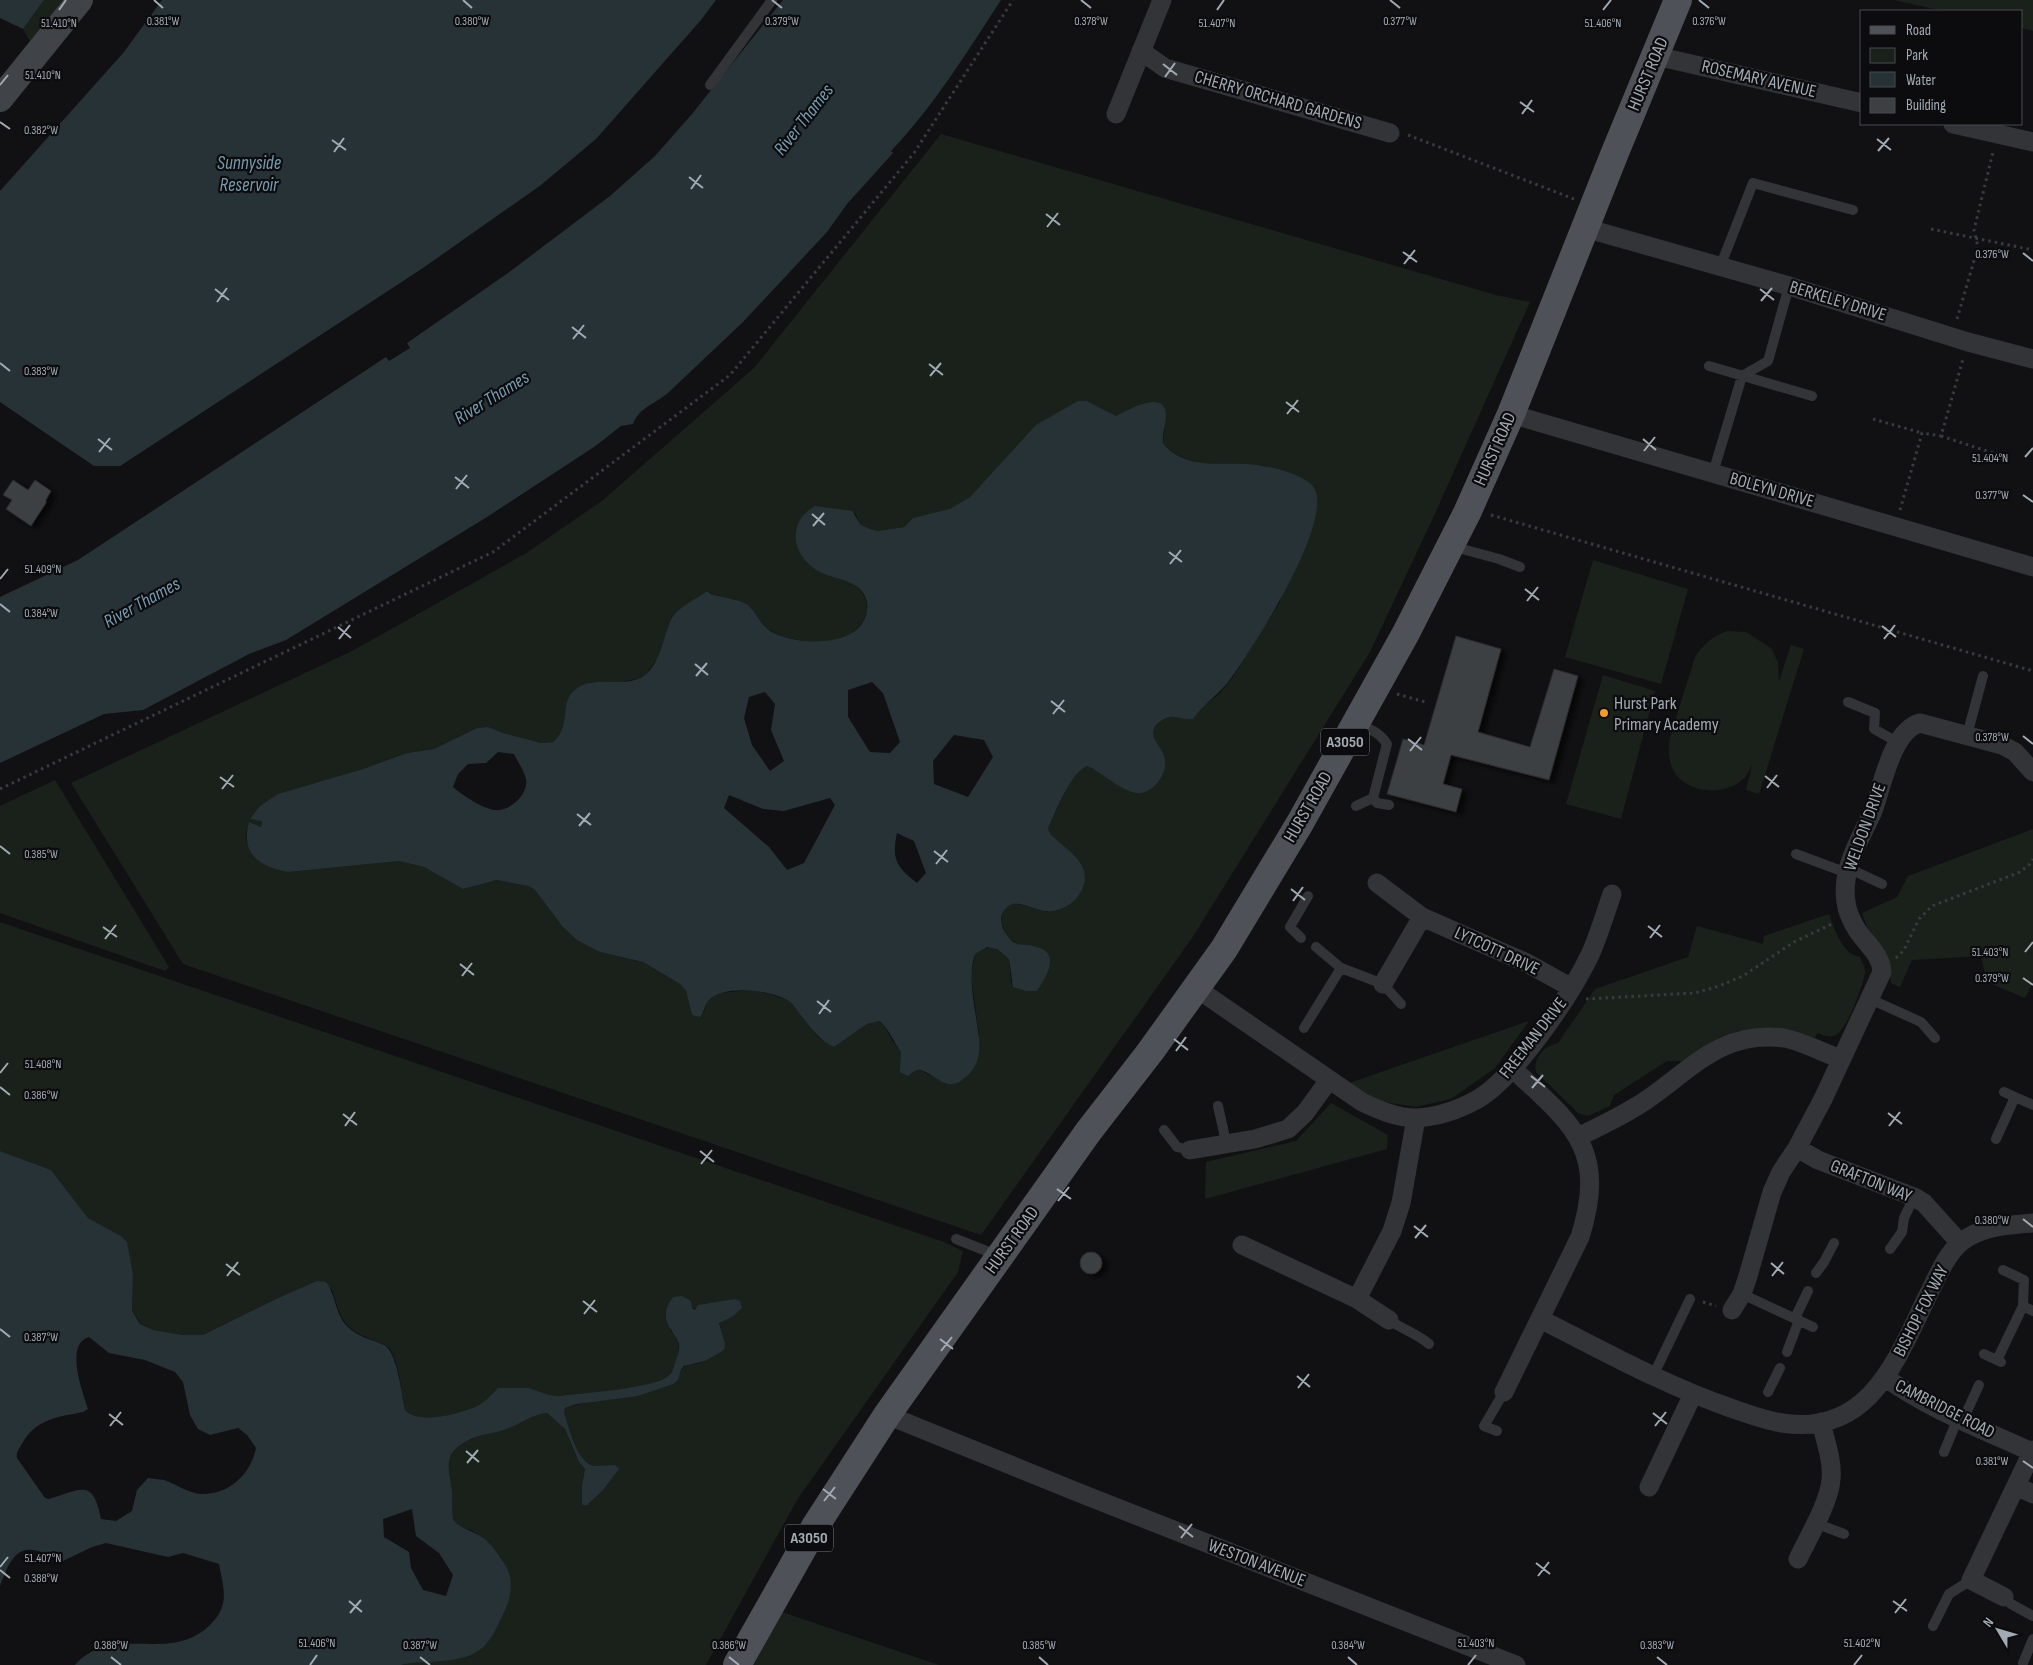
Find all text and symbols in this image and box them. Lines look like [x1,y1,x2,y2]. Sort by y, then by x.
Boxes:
legend [1860,10,2023,125]
text: 0.381°W [147,14,179,29]
text: 0.380°W [455,14,489,29]
text: 0.379°W [765,14,799,29]
text: 0.378°W [1074,14,1108,29]
text: 0.377°W [1383,14,1417,29]
text: 0.376°W [1692,14,1726,29]
text: 51.410°N [41,16,77,31]
text: 51.407°N [1199,16,1235,31]
text: 51.406°N [1585,16,1621,31]
text: Road [1906,21,1931,40]
street label: HURST ROAD [1623,34,1673,114]
text: Park [1906,46,1928,65]
street label: ROSEMARY AVENUE [1700,56,1818,102]
street label: CHERRY ORCHARD GARDENS [1192,66,1364,134]
text: 51.410°N [25,68,61,83]
text: Water [1906,71,1937,90]
water label: River Thames [769,80,839,160]
text: Building [1906,96,1946,115]
text: 0.382°W [24,123,58,138]
water label: Sunnyside Reservoir [217,152,282,197]
text: 0.376°W [1975,247,2009,262]
street label: BERKELEY DRIVE [1787,276,1889,326]
text: 0.383°W [24,364,58,379]
water label: River Thames [450,366,534,430]
street label: HURST ROAD [1470,409,1520,489]
text: 51.404°N [1972,451,2008,466]
street label: BOLEYN DRIVE [1727,468,1817,512]
text: 0.377°W [1975,488,2009,503]
text: 51.409°N [25,562,61,577]
water label: River Thames [100,572,185,633]
text: 0.384°W [24,606,58,621]
place label: Hurst Park Primary Academy [1614,693,1719,735]
marker: Hurst Park Primary Academy [1598,707,1610,719]
road number: A3050 [1321,729,1369,756]
text: 0.378°W [1975,730,2009,745]
street label: HURST ROAD [1279,768,1337,846]
street label: WELDON DRIVE [1839,780,1891,874]
text: 0.385°W [24,847,58,862]
street label: LYTCOTT DRIVE [1451,922,1543,980]
text: 51.403°N [1972,945,2008,960]
text: 0.379°W [1975,971,2009,986]
street label: FREEMAN DRIVE [1495,993,1571,1083]
text: 51.408°N [25,1057,61,1072]
text: 0.386°W [24,1088,58,1103]
street label: GRAFTON WAY [1827,1155,1915,1207]
street label: HURST ROAD [981,1202,1043,1278]
text: 0.380°W [1975,1213,2009,1228]
street label: BISHOP FOX WAY [1889,1261,1953,1360]
text: 0.387°W [24,1330,58,1345]
street label: CAMBRIDGE ROAD [1892,1375,1998,1443]
text: 0.381°W [1976,1454,2008,1469]
road number: A3050 [785,1525,833,1552]
street label: WESTON AVENUE [1205,1535,1309,1591]
text: 51.407°N [25,1551,61,1566]
text: 0.388°W [24,1571,58,1586]
north arrow [1973,1605,2023,1655]
text: N [1979,1614,1997,1630]
text: 51.406°N [299,1636,335,1651]
text: 51.403°N [1458,1636,1494,1651]
text: 51.402°N [1844,1636,1880,1651]
text: 0.388°W [94,1638,128,1653]
text: 0.387°W [403,1638,437,1653]
text: 0.386°W [712,1638,746,1653]
text: 0.385°W [1022,1638,1056,1653]
text: 0.384°W [1331,1638,1365,1653]
text: 0.383°W [1640,1638,1674,1653]

